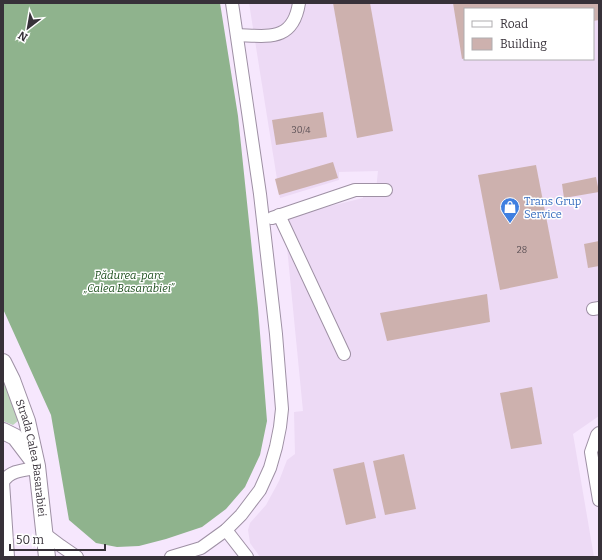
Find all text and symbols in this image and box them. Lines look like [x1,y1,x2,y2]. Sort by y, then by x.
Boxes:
north arrow [8,8,48,48]
legend [464,8,594,60]
text: Road [500,17,528,31]
text: N [16,28,30,44]
text: Building [500,37,547,51]
house number: 30/4 [292,125,311,135]
place label: Trans Grup Service [524,195,582,221]
shop icon: Trans Grup Service [499,196,521,224]
house number: 28 [517,245,527,255]
park label: Pădurea-parc „Calea Basarabiei” [83,269,175,295]
street label: Strada Calea Basarabiei [13,398,49,518]
scale bar [10,526,105,552]
text: 50 m [16,533,45,547]

